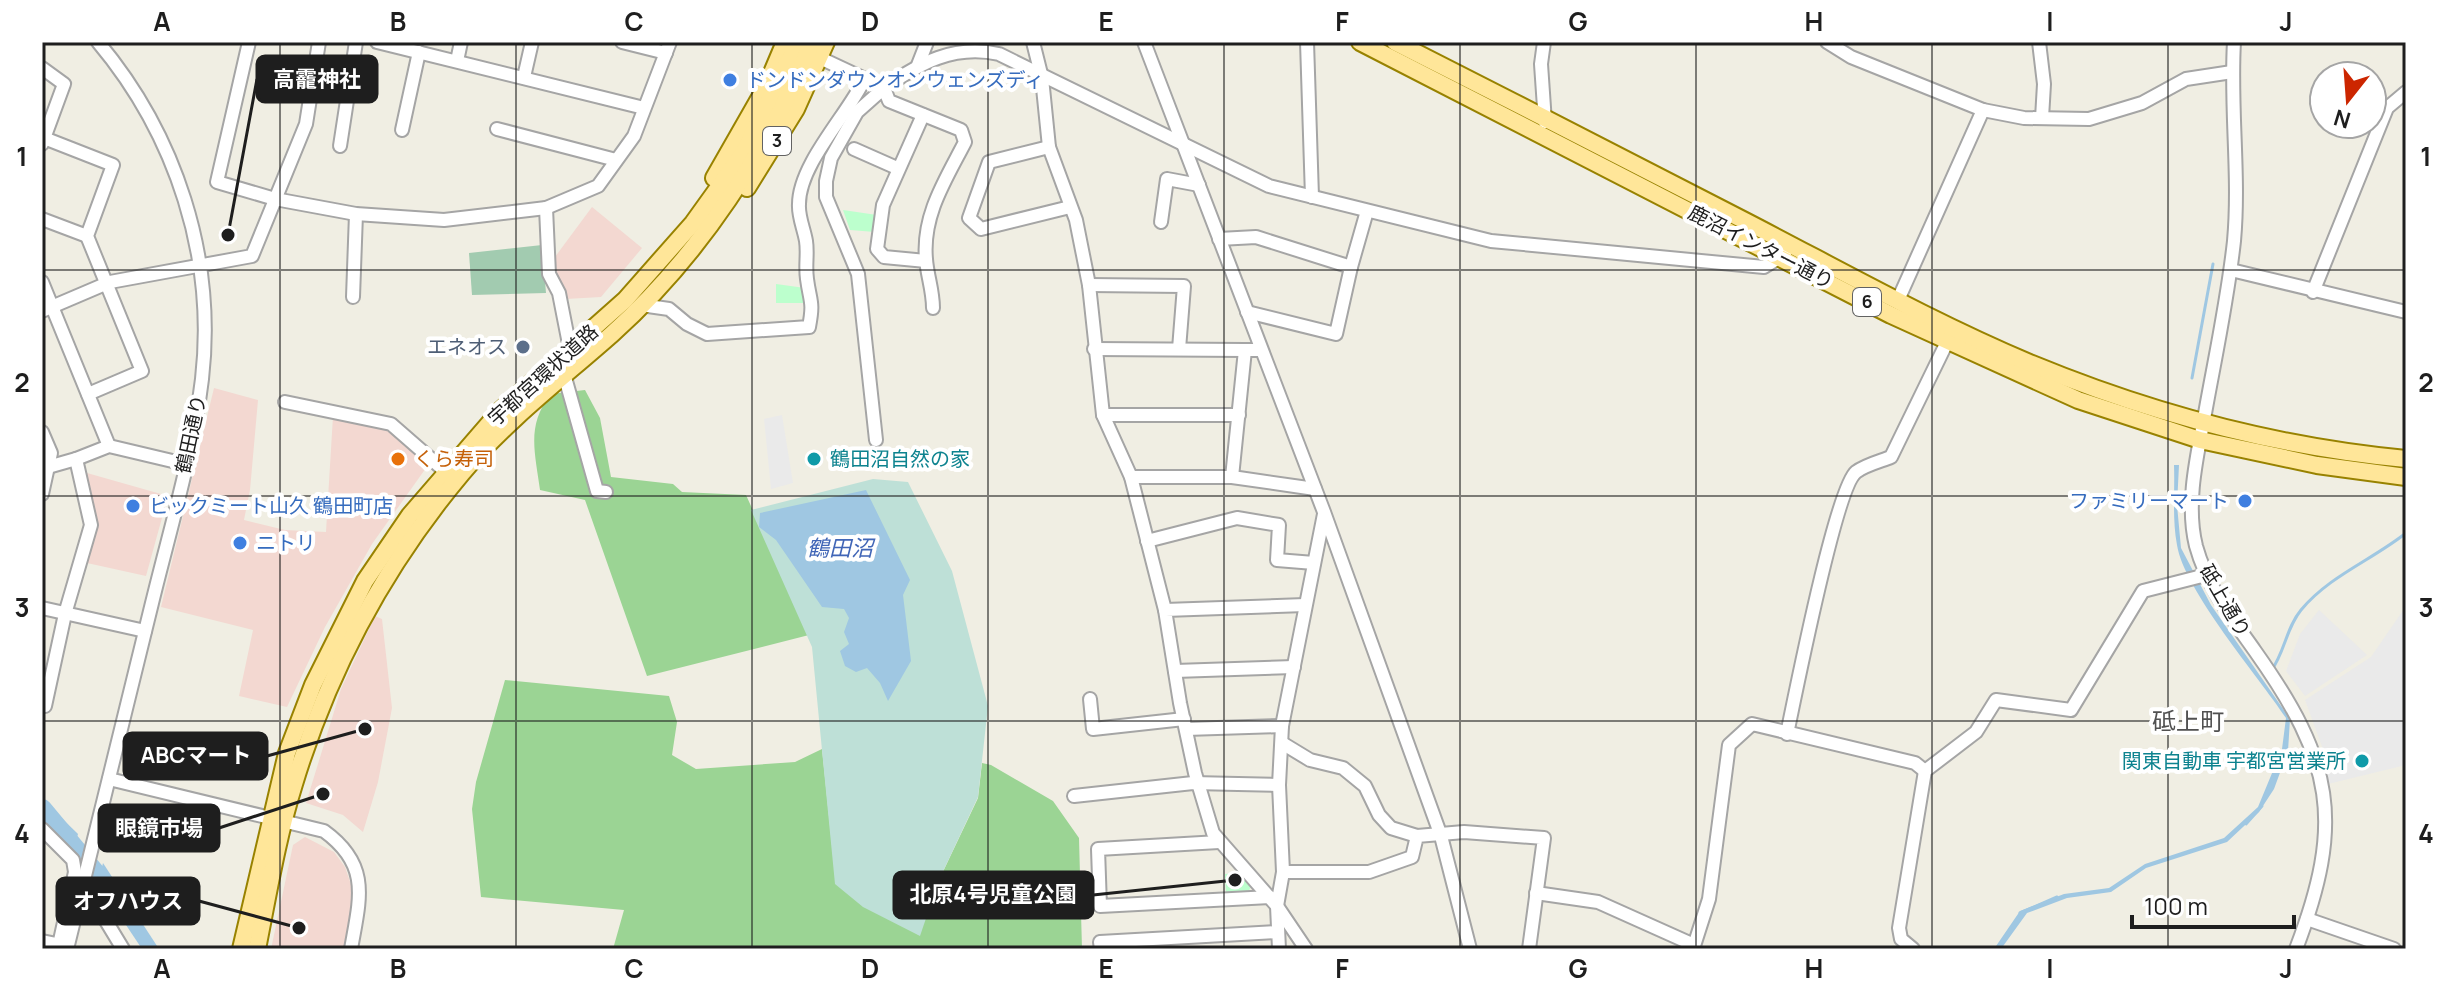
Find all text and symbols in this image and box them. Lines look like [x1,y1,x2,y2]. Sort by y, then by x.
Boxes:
text: A [153,3,171,39]
text: B [390,3,406,39]
text: C [624,3,644,39]
text: D [861,3,879,39]
text: E [1098,3,1114,39]
text: F [1335,3,1349,39]
text: G [1568,3,1588,39]
text: H [1805,3,1823,39]
text: I [2046,3,2054,39]
text: J [2279,3,2293,39]
callout: 高靇神社 [257,56,377,102]
north arrow [2308,60,2388,140]
text: 高靇神社 [273,64,361,94]
place label: ドンドンダウンオンウェンズディ [746,66,1044,93]
marker: ドンドンダウンオンウェンズディ [721,71,739,89]
text: N [2330,102,2354,136]
road number: 3 [763,127,791,155]
text: 1 [16,138,28,174]
text: 1 [2420,138,2432,174]
street label: 鹿沼インター通り [1684,198,1839,295]
road number: 6 [1853,288,1881,316]
street label: 宇都宮環状道路 [482,318,604,432]
place label: エネオス [427,333,507,360]
marker: エネオス [514,338,532,356]
text: 2 [14,364,30,400]
text: 2 [2418,364,2434,400]
street label: 鶴田通り [169,392,212,476]
place label: くら寿司 [414,445,494,472]
place label: 鶴田沼自然の家 [830,445,970,472]
marker: くら寿司 [389,450,407,468]
marker: 鶴田沼自然の家 [805,450,823,468]
place label: ファミリーマート [2069,487,2229,514]
place label: ビックミート山久 鶴田町店 [149,492,393,519]
marker: ファミリーマート [2236,492,2254,510]
marker: ビックミート山久 鶴田町店 [124,497,142,515]
place label: ニトリ [256,529,316,556]
water label: 鶴田沼 [807,533,876,563]
marker: ニトリ [231,534,249,552]
street label: 砥上通り [2194,559,2257,642]
text: 3 [14,589,30,625]
text: 3 [2418,589,2434,625]
district label: 砥上町 [2152,704,2224,737]
callout: ABCマート [124,733,267,779]
text: ABCマート [141,740,251,770]
place label: 関東自動車 宇都宮営業所 [2122,747,2346,774]
marker: 関東自動車 宇都宮営業所 [2353,752,2371,770]
callout: 眼鏡市場 [99,805,219,851]
text: 眼鏡市場 [115,813,203,843]
text: 4 [14,815,30,851]
text: 4 [2418,815,2434,851]
callout: 北原4号児童公園 [894,872,1093,918]
callout: オフハウス [57,878,199,924]
text: 北原4号児童公園 [909,879,1077,909]
scale bar [2132,879,2294,929]
text: オフハウス [73,886,183,916]
text: 100 m [2144,889,2208,922]
text: A [153,950,171,986]
text: B [390,950,406,986]
text: C [624,950,644,986]
text: D [861,950,879,986]
text: E [1098,950,1114,986]
text: F [1335,950,1349,986]
text: G [1568,950,1588,986]
text: H [1805,950,1823,986]
text: I [2046,950,2054,986]
text: J [2279,950,2293,986]

